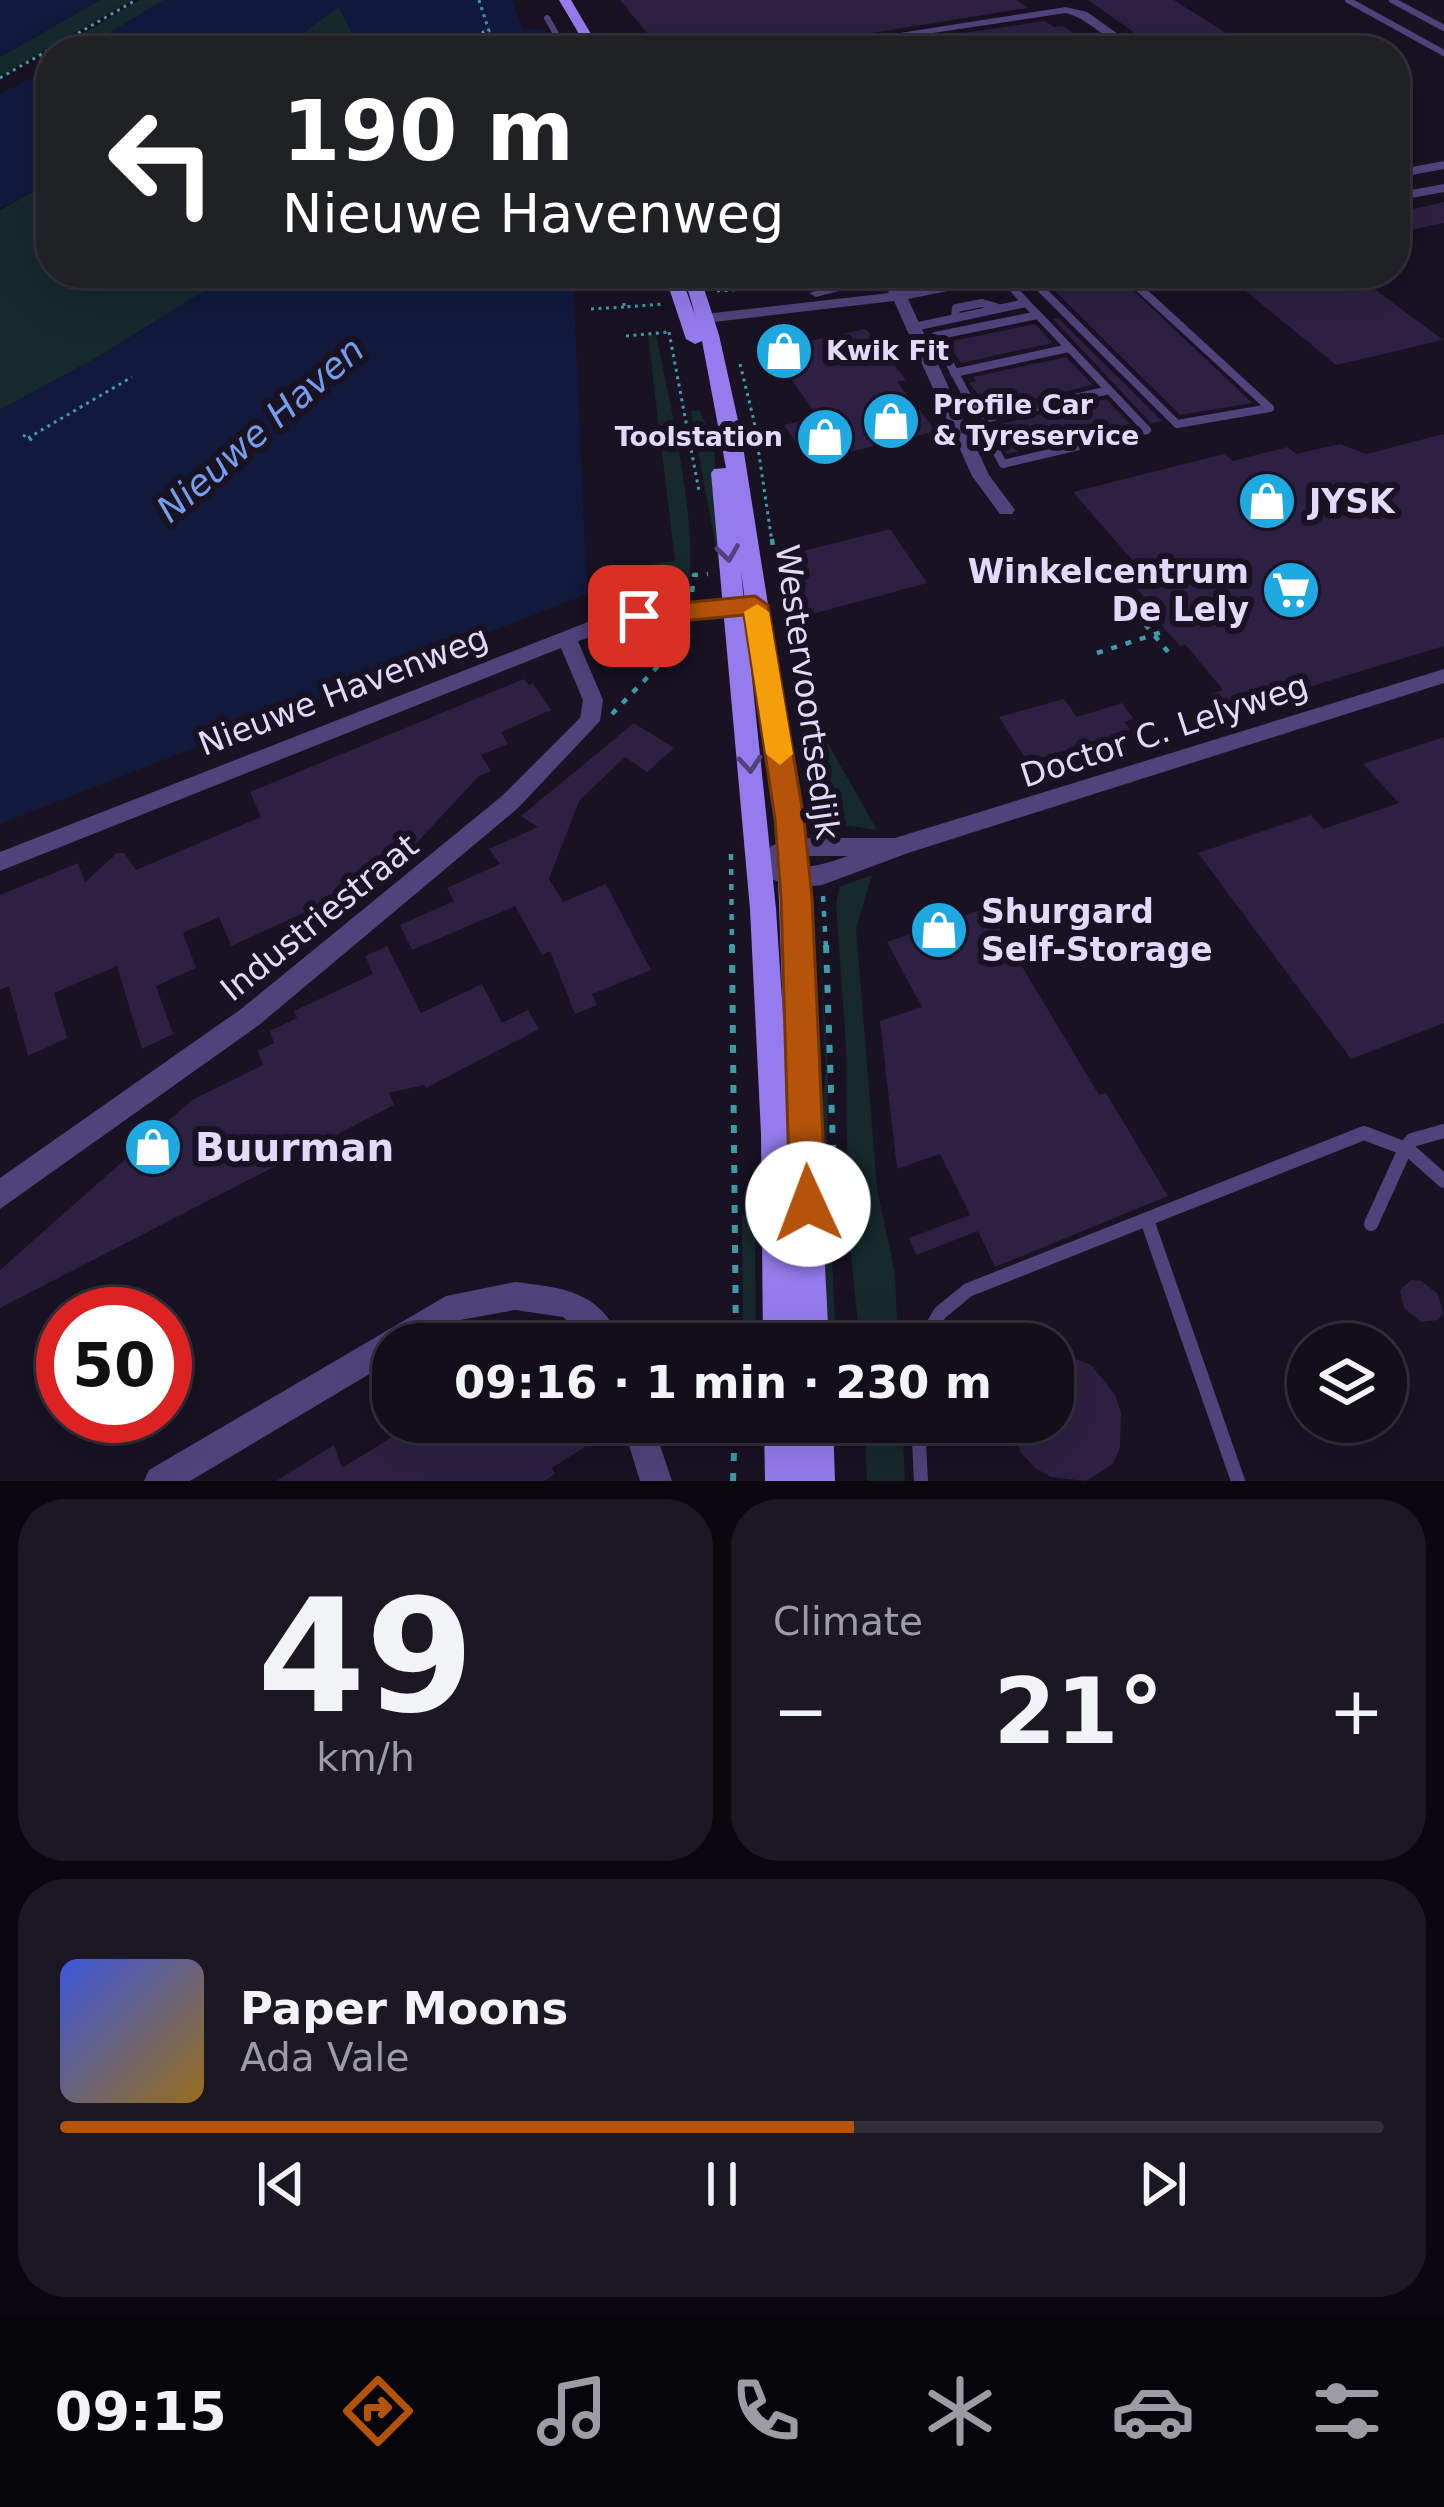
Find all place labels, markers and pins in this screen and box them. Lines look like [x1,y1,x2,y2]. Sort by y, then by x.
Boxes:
shop icon: Kwik Fit [753,320,815,382]
place label: Kwik Fit [826,335,949,366]
place label: Profile Car & Tyreservice [933,389,1139,451]
shop icon: Profile Car & Tyreservice [860,390,922,452]
shop icon: Toolstation [794,406,856,468]
place label: Toolstation [615,421,783,452]
shop icon: JYSK [1236,470,1298,532]
place label: JYSK [1307,482,1396,521]
place label: Winkelcentrum De Lely [968,552,1249,629]
supermarket icon: Winkelcentrum De Lely [1260,559,1322,621]
pin [588,565,690,667]
place label: Shurgard Self-Storage [981,892,1213,969]
shop icon: Shurgard Self-Storage [908,899,970,961]
shop icon: Buurman [122,1116,184,1178]
place label: Buurman [195,1125,394,1170]

